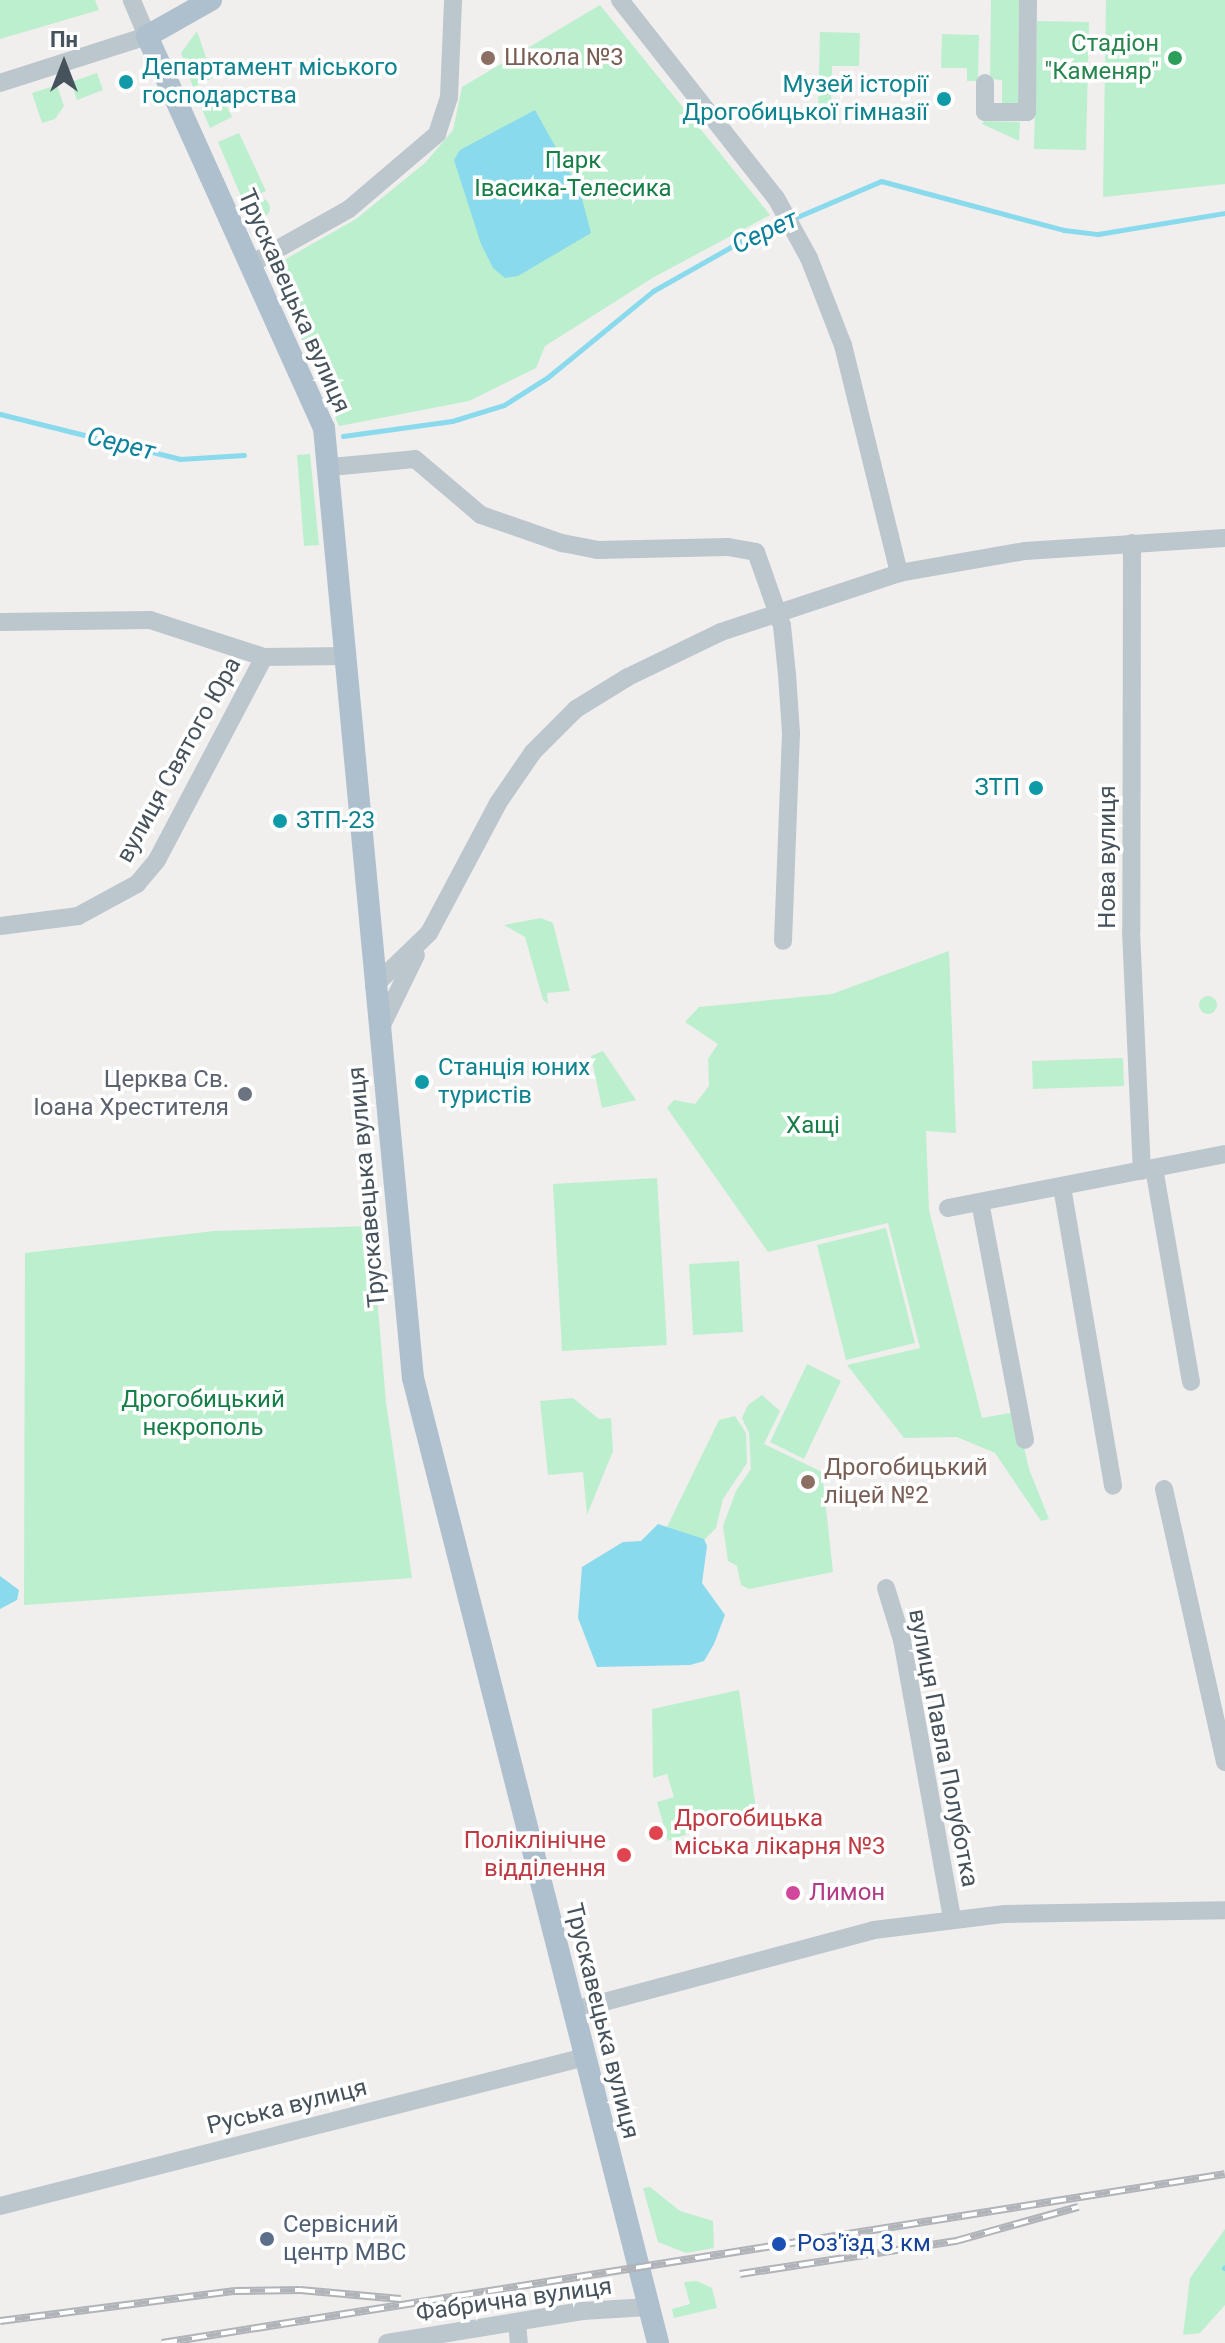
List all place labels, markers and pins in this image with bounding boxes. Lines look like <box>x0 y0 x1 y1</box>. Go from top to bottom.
place label: Стадіон "Каменяр" <box>1044 30 1159 86</box>
place label: Школа №3 <box>504 44 624 72</box>
marker: Школа №3 <box>479 49 497 67</box>
marker: Стадіон "Каменяр" <box>1166 49 1184 67</box>
place label: Департамент міського господарства <box>142 54 398 110</box>
place label: Музей історії Дрогобицької гімназії <box>682 71 928 127</box>
marker: Департамент міського господарства <box>117 73 135 91</box>
marker: Музей історії Дрогобицької гімназії <box>935 90 953 108</box>
place label: ЗТП <box>974 774 1020 802</box>
marker: ЗТП <box>1027 779 1045 797</box>
place label: ЗТП-23 <box>296 807 375 835</box>
marker: ЗТП-23 <box>271 812 289 830</box>
place label: Станція юних туристів <box>438 1054 590 1110</box>
place label: Церква Св. Іоана Хрестителя <box>33 1066 229 1122</box>
marker: Станція юних туристів <box>413 1073 431 1091</box>
marker: Церква Св. Іоана Хрестителя <box>236 1085 254 1103</box>
place label: Дрогобицький ліцей №2 <box>824 1454 988 1510</box>
marker: Дрогобицький ліцей №2 <box>799 1473 817 1491</box>
place label: Дрогобицька міська лікарня №3 <box>674 1805 886 1861</box>
marker: Дрогобицька міська лікарня №3 <box>645 1822 667 1844</box>
place label: Поліклінічне відділення <box>464 1827 606 1883</box>
marker: Поліклінічне відділення <box>613 1844 635 1866</box>
place label: Лимон <box>809 1879 885 1907</box>
marker: Лимон <box>784 1884 802 1902</box>
place label: Сервісний центр МВС <box>283 2211 406 2267</box>
marker: Сервісний центр МВС <box>258 2230 276 2248</box>
place label: Роз'їзд 3 км <box>797 2230 931 2258</box>
marker: Роз'їзд 3 км <box>768 2233 790 2255</box>

